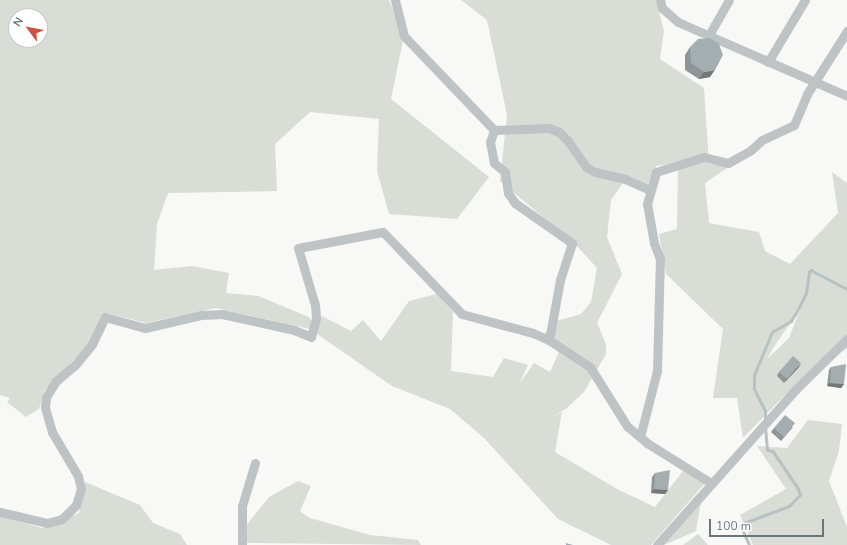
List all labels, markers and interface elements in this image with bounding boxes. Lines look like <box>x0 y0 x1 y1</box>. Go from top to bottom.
north arrow <box>8 8 48 48</box>
text: N <box>10 14 27 29</box>
scale bar <box>711 511 826 537</box>
text: 100 m <box>716 518 751 534</box>

